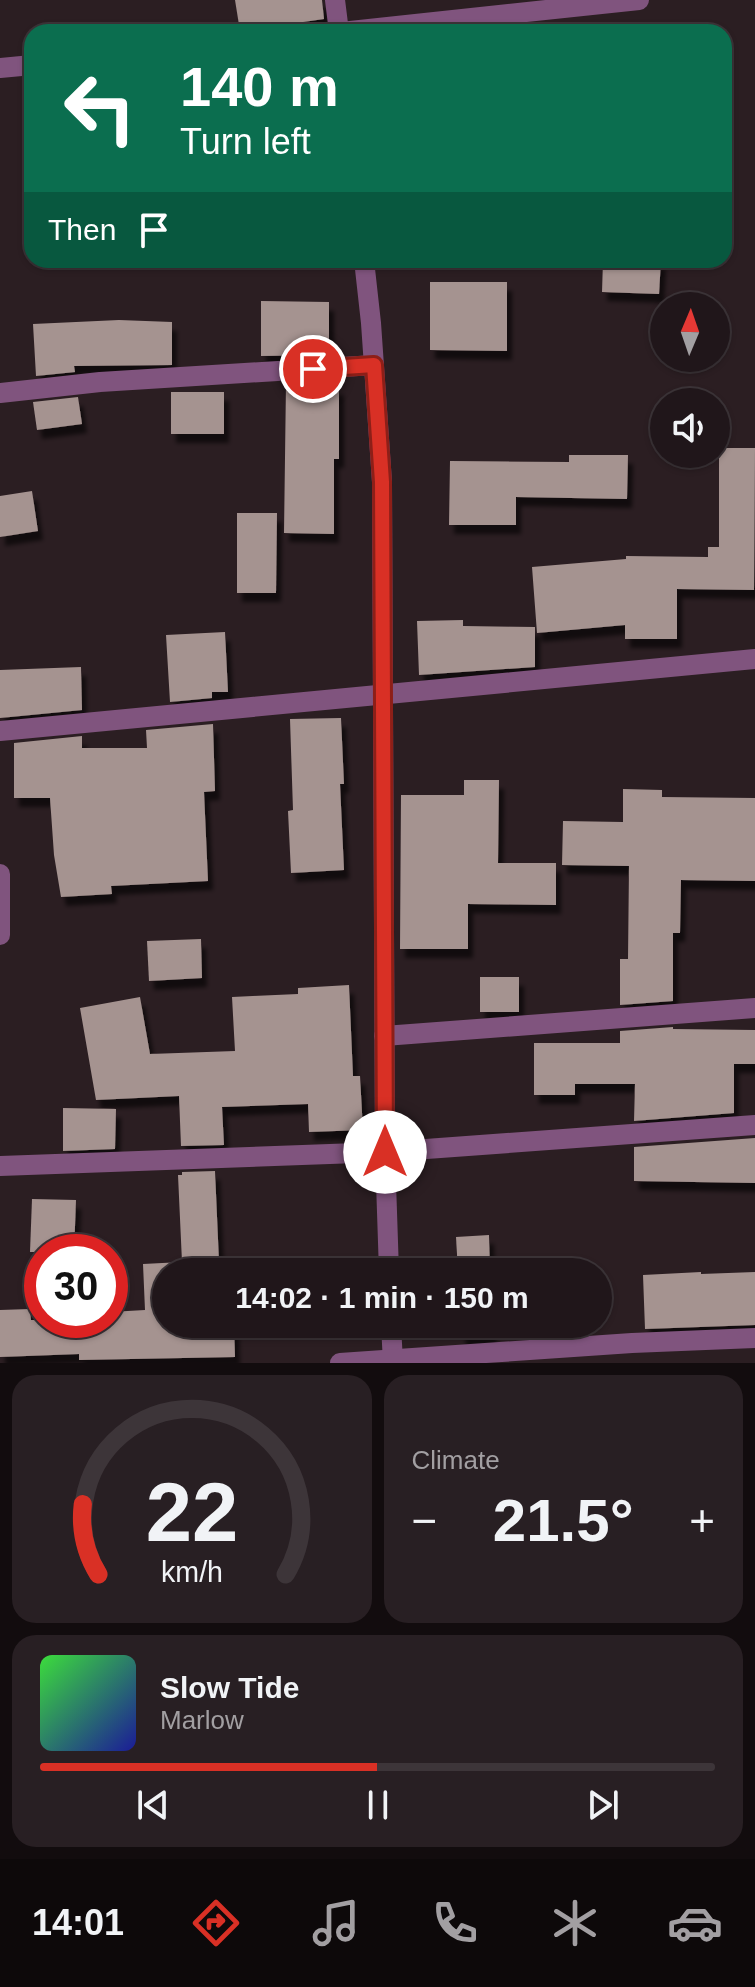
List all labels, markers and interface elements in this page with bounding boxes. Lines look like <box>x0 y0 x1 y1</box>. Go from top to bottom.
text: 140 m <box>180 55 339 118</box>
icon: left <box>48 56 152 160</box>
text: Turn left <box>180 121 311 162</box>
icon: arrive <box>132 208 176 252</box>
text: Then <box>48 213 116 246</box>
north arrow <box>650 292 730 372</box>
map controls <box>650 292 730 468</box>
pin <box>279 335 347 403</box>
icon: arrive <box>291 347 335 391</box>
button: sound <box>650 388 730 468</box>
position arrow <box>343 1110 427 1194</box>
speed limit sign: 30 <box>24 1234 128 1338</box>
text: 14:02 · 1 min · 150 m <box>235 1281 529 1314</box>
text: Climate <box>412 1445 500 1475</box>
text: 22 <box>145 1466 238 1559</box>
text: 21.5° <box>493 1487 634 1554</box>
text: − <box>412 1496 437 1545</box>
text: + <box>689 1496 715 1545</box>
text: km/h <box>161 1556 223 1588</box>
text: Slow Tide <box>160 1671 299 1704</box>
text: Marlow <box>160 1705 244 1735</box>
icon: previous <box>131 1783 175 1827</box>
icon: pause <box>356 1783 400 1827</box>
icon: next <box>581 1783 625 1827</box>
icon: directions <box>188 1895 244 1951</box>
icon: music <box>308 1895 364 1951</box>
icon: phone <box>427 1895 483 1951</box>
icon: climate <box>547 1895 603 1951</box>
icon: car <box>667 1895 723 1951</box>
text: 14:01 <box>32 1902 124 1943</box>

